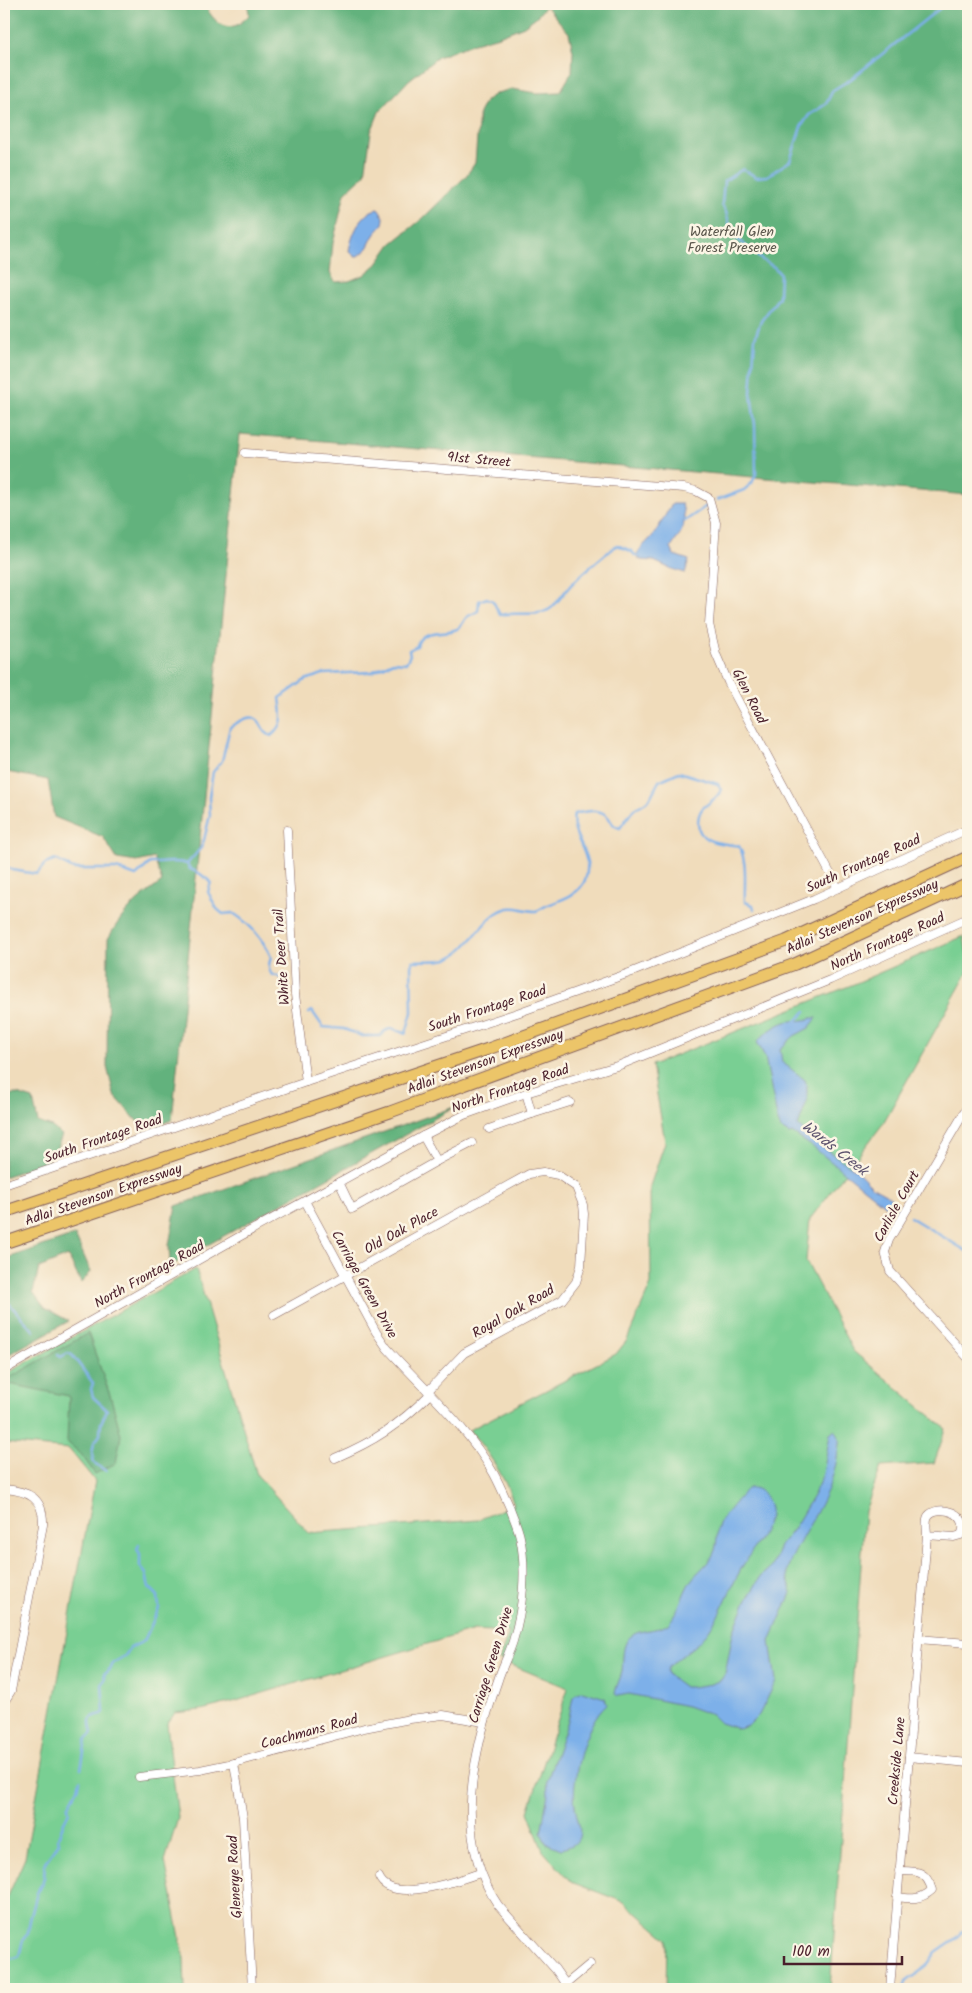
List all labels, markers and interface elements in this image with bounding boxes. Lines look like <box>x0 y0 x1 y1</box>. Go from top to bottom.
park label: Waterfall Glen Forest Preserve <box>687 221 777 259</box>
street label: 91st Street <box>446 446 512 474</box>
street label: Glen Road <box>726 665 773 729</box>
street label: South Frontage Road <box>803 828 925 899</box>
street label: Adlai Stevenson Expressway <box>783 873 943 961</box>
street label: North Frontage Road <box>827 906 949 977</box>
street label: White Deer Trail <box>268 907 296 1006</box>
street label: South Frontage Road <box>425 979 550 1038</box>
street label: Adlai Stevenson Expressway <box>404 1023 567 1100</box>
street label: North Frontage Road <box>448 1058 573 1119</box>
street label: South Frontage Road <box>41 1108 166 1169</box>
water label: Wards Creek <box>796 1115 874 1183</box>
street label: Adlai Stevenson Expressway <box>22 1158 185 1232</box>
street label: Carlisle Court <box>868 1166 926 1246</box>
street label: Old Oak Place <box>360 1201 443 1260</box>
street label: Carriage Green Drive <box>325 1226 403 1343</box>
street label: North Frontage Road <box>90 1235 210 1314</box>
street label: Royal Oak Road <box>468 1279 560 1344</box>
street label: Carriage Green Drive <box>463 1604 519 1726</box>
street label: Coachmans Road <box>258 1708 361 1756</box>
street label: Creekside Lane <box>882 1715 912 1806</box>
street label: Glenerye Road <box>222 1834 248 1919</box>
scale bar <box>784 1933 902 1965</box>
text: 100 m <box>792 1940 830 1964</box>

